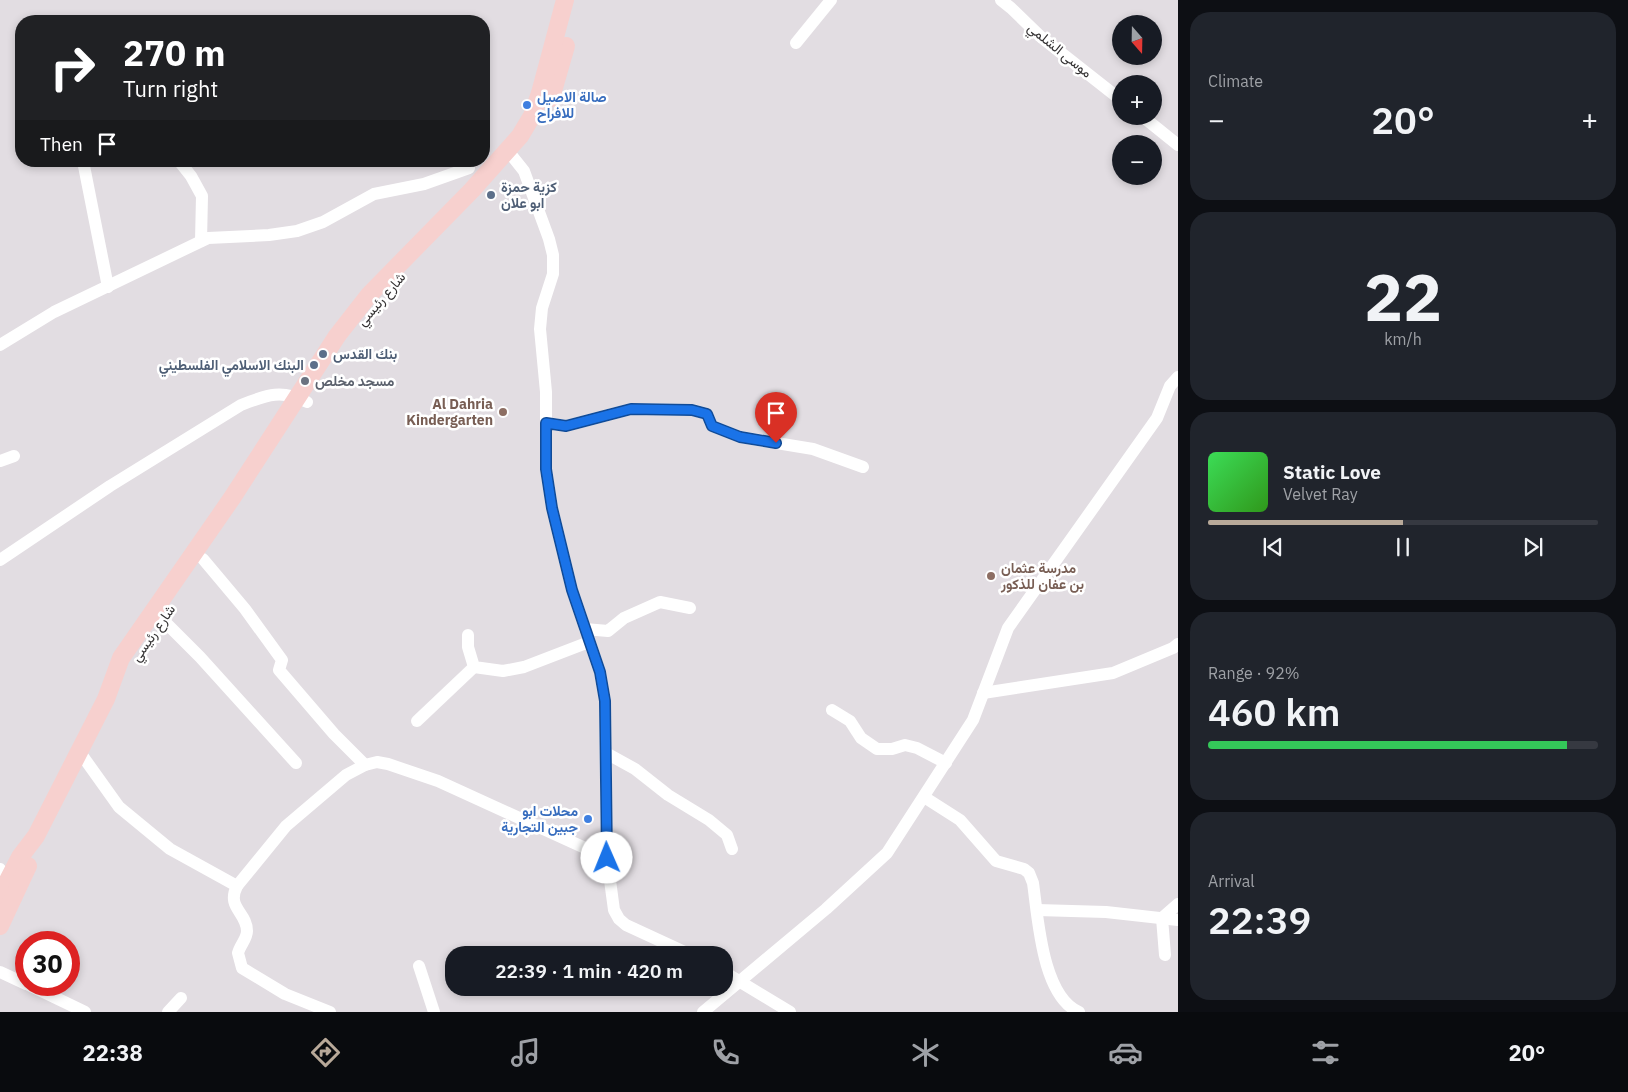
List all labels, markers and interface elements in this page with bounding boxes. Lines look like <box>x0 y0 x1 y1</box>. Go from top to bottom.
north arrow <box>1112 15 1162 65</box>
map controls <box>1112 15 1162 185</box>
street label: موسى الشلمي <box>1022 18 1096 84</box>
text: 270 m <box>123 30 226 76</box>
icon: right <box>40 35 105 100</box>
text: Climate <box>1208 71 1263 91</box>
text: Turn right <box>123 74 218 103</box>
button: + <box>1112 75 1162 125</box>
place label: صالة الاصيل للافراح <box>537 88 607 123</box>
text: 20° <box>1371 95 1435 144</box>
marker: صالة الاصيل للافراح <box>521 99 533 111</box>
text: − <box>1208 101 1225 138</box>
text: + <box>1581 101 1598 138</box>
icon: arrive <box>93 130 121 158</box>
text: Then <box>40 132 83 156</box>
button: − <box>1112 135 1162 185</box>
place label: كزية حمزة ابو علان <box>501 178 557 212</box>
marker: كزية حمزة ابو علان <box>485 189 497 201</box>
text: 22 <box>1364 254 1442 339</box>
street label: شارع رئيسي <box>353 268 412 332</box>
text: km/h <box>1384 329 1422 349</box>
place label: بنك القدس <box>333 345 397 363</box>
marker: بنك القدس <box>317 348 329 360</box>
place label: البنك الاسلامي الفلسطيني <box>159 356 304 377</box>
marker: البنك الاسلامي الفلسطيني <box>308 359 320 371</box>
place label: مسجد مخلص <box>315 372 395 390</box>
marker: مسجد مخلص <box>299 375 311 387</box>
pin <box>755 392 797 443</box>
place label: Al Dahria Kindergarten <box>406 395 493 429</box>
icon: arrive <box>762 399 790 427</box>
marker: Al Dahria Kindergarten <box>497 406 509 418</box>
text: Static Love <box>1283 460 1381 484</box>
text: Velvet Ray <box>1283 484 1358 504</box>
icon: previous <box>1259 533 1287 561</box>
icon: pause <box>1389 533 1417 561</box>
icon: next <box>1519 533 1547 561</box>
place label: مدرسة عثمان بن عفان للذكور <box>1000 559 1084 593</box>
marker: مدرسة عثمان بن عفان للذكور <box>985 570 997 582</box>
street label: شارع رئيسي <box>127 601 182 667</box>
text: Range · 92% <box>1208 663 1300 683</box>
text: 460 km <box>1208 687 1340 736</box>
place label: محلات ابو جبين التجارية <box>501 802 578 836</box>
marker: محلات ابو جبين التجارية <box>582 813 594 825</box>
position arrow <box>580 831 632 883</box>
text: Arrival <box>1208 871 1255 891</box>
text: 22:39 <box>1208 895 1311 944</box>
speed limit sign: 30 <box>15 931 80 996</box>
text: 22:39 · 1 min · 420 m <box>495 959 683 983</box>
icon: directions <box>308 1035 343 1070</box>
icon: music <box>508 1035 543 1070</box>
icon: phone <box>708 1035 743 1070</box>
icon: climate <box>908 1035 943 1070</box>
icon: car <box>1108 1035 1143 1070</box>
icon: filters <box>1308 1035 1343 1070</box>
text: 22:38 <box>83 1038 143 1067</box>
text: 20° <box>1509 1038 1545 1067</box>

